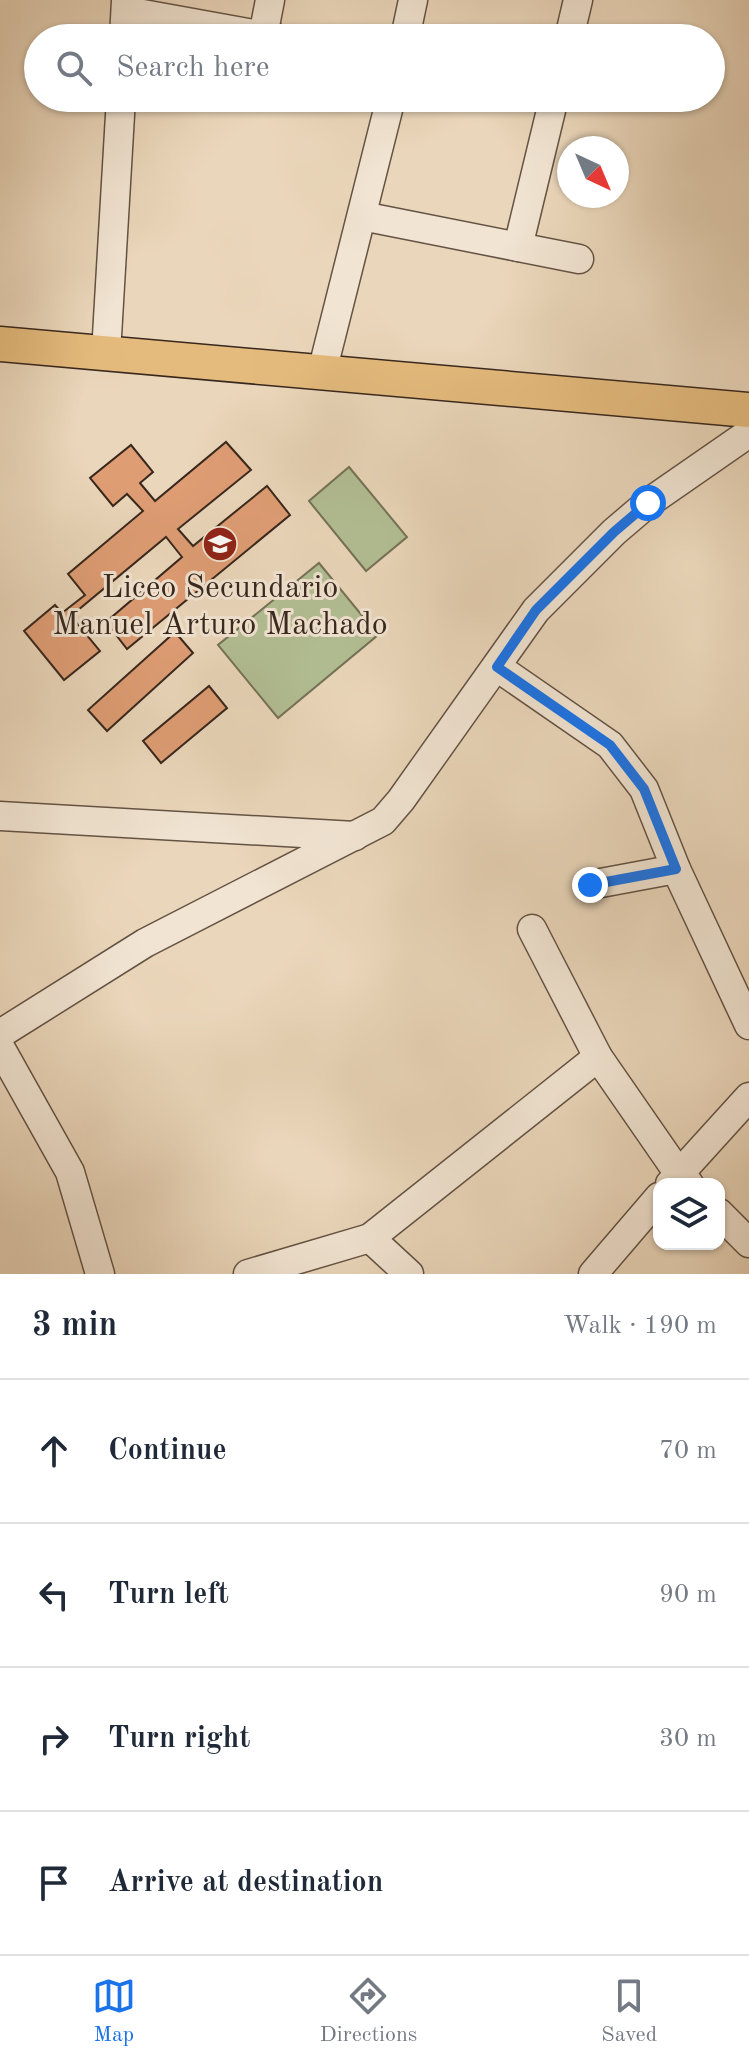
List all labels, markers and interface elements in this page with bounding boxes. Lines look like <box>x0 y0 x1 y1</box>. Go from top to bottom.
search box <box>24 24 725 112</box>
icon: search <box>52 46 96 90</box>
text: Search here <box>116 53 270 83</box>
north arrow <box>557 136 629 208</box>
route start <box>630 485 666 521</box>
school or university icon: Liceo Secundario Manuel Arturo Machado <box>201 525 239 563</box>
place label: Liceo Secundario Manuel Arturo Machado <box>52 573 388 642</box>
route end <box>572 867 608 903</box>
map controls <box>653 1178 725 1250</box>
button: layers <box>653 1178 725 1250</box>
text: 3 min <box>32 1309 117 1343</box>
text: Walk · 190 m <box>563 1313 717 1339</box>
icon: ahead <box>32 1429 76 1473</box>
text: Continue <box>108 1436 227 1466</box>
text: 70 m <box>659 1438 717 1464</box>
icon: left <box>32 1573 76 1617</box>
text: Turn left <box>108 1580 229 1610</box>
text: 90 m <box>659 1582 717 1608</box>
icon: right <box>32 1717 76 1761</box>
text: Turn right <box>108 1724 250 1754</box>
text: 30 m <box>659 1726 717 1752</box>
icon: arrive <box>32 1861 76 1905</box>
text: Arrive at destination <box>108 1868 383 1898</box>
tab: Map <box>92 1974 136 2049</box>
tab: Directions <box>320 1974 417 2049</box>
tab: Saved <box>601 1974 657 2049</box>

